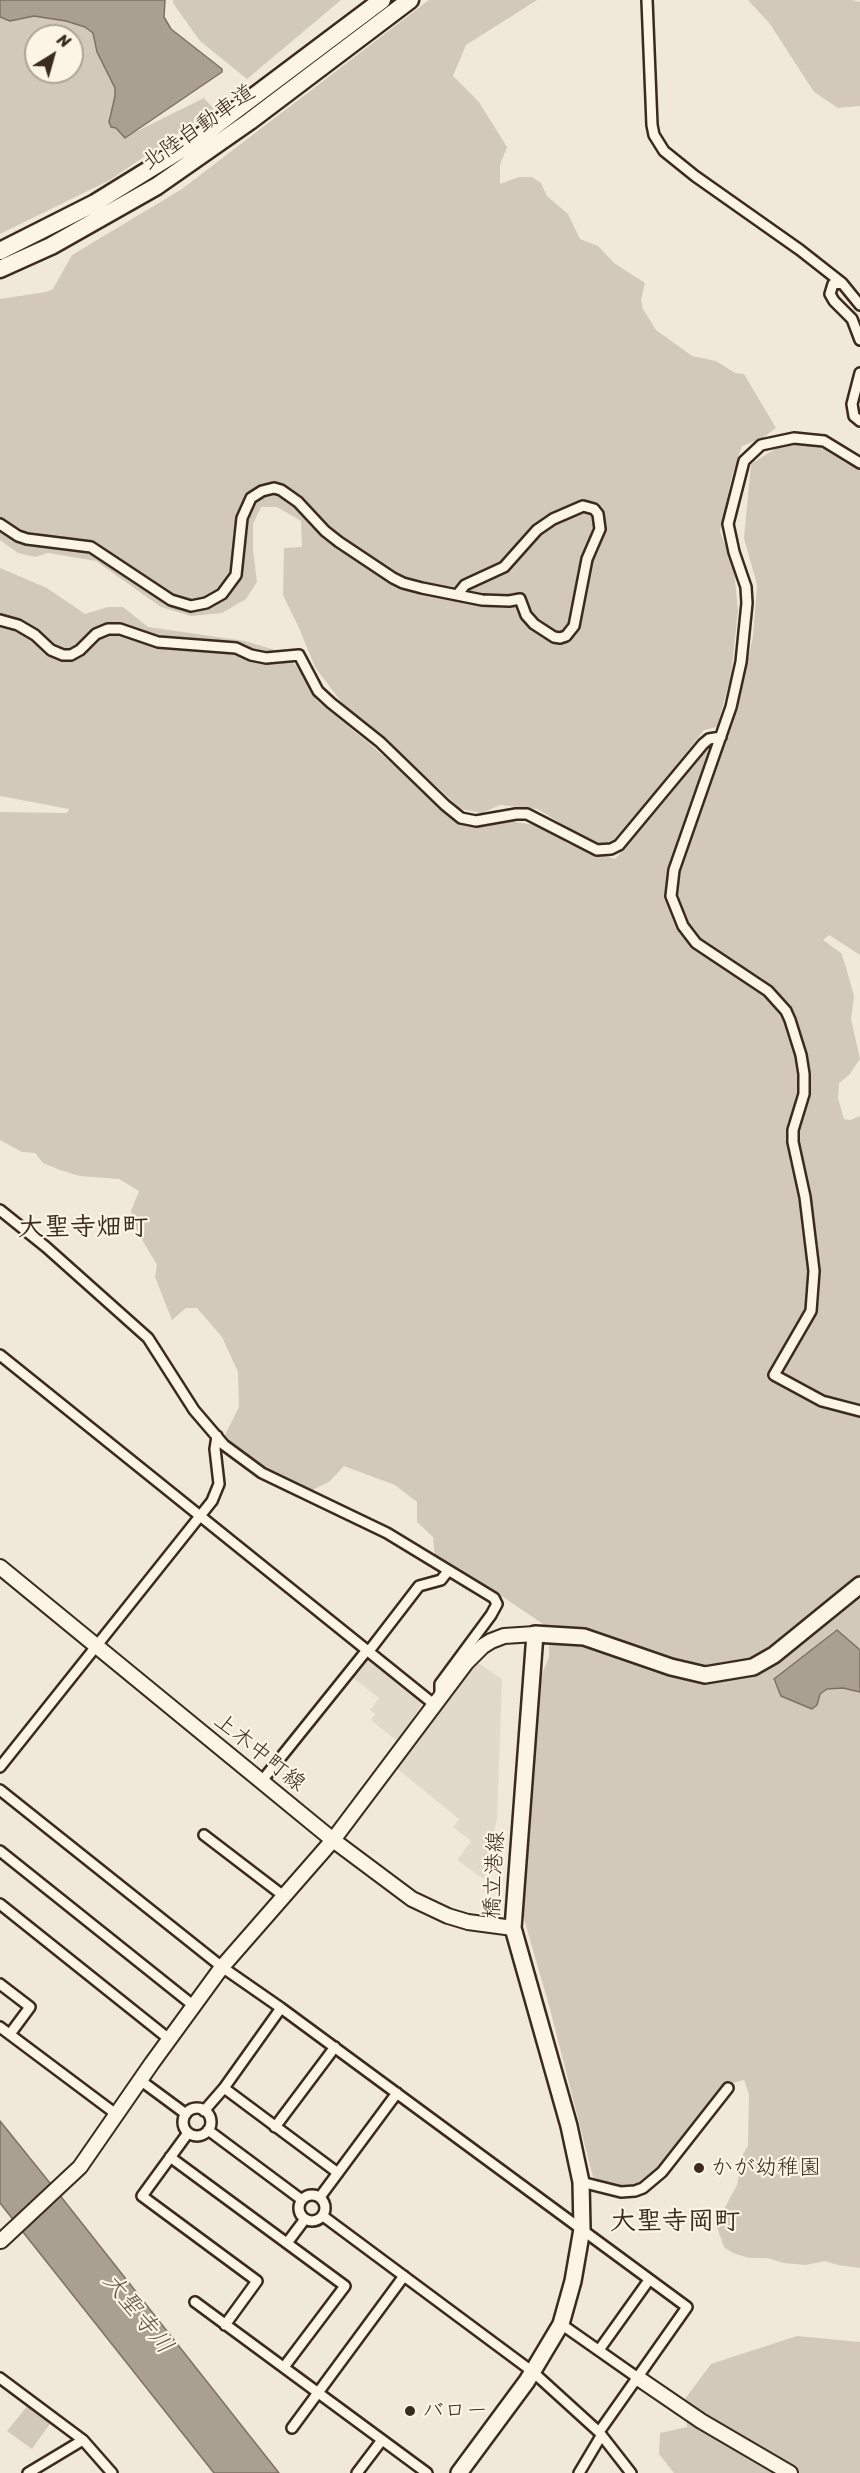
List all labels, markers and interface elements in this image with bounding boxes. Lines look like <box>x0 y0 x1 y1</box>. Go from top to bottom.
north arrow <box>24 24 84 84</box>
text: N <box>51 26 77 56</box>
street label: 北陸自動車道 <box>137 79 261 177</box>
district label: 大聖寺畑町 <box>18 1212 148 1244</box>
street label: 上木中町線 <box>208 1708 310 1798</box>
street label: 橋立港線 <box>480 1830 510 1920</box>
place label: かが幼稚園 <box>711 2155 821 2181</box>
marker: かが幼稚園 <box>692 2161 706 2175</box>
district label: 大聖寺岡町 <box>610 2206 740 2238</box>
water label: 大聖寺川 <box>96 2268 178 2360</box>
place label: バロー <box>422 2398 488 2424</box>
marker: バロー <box>403 2404 417 2418</box>

